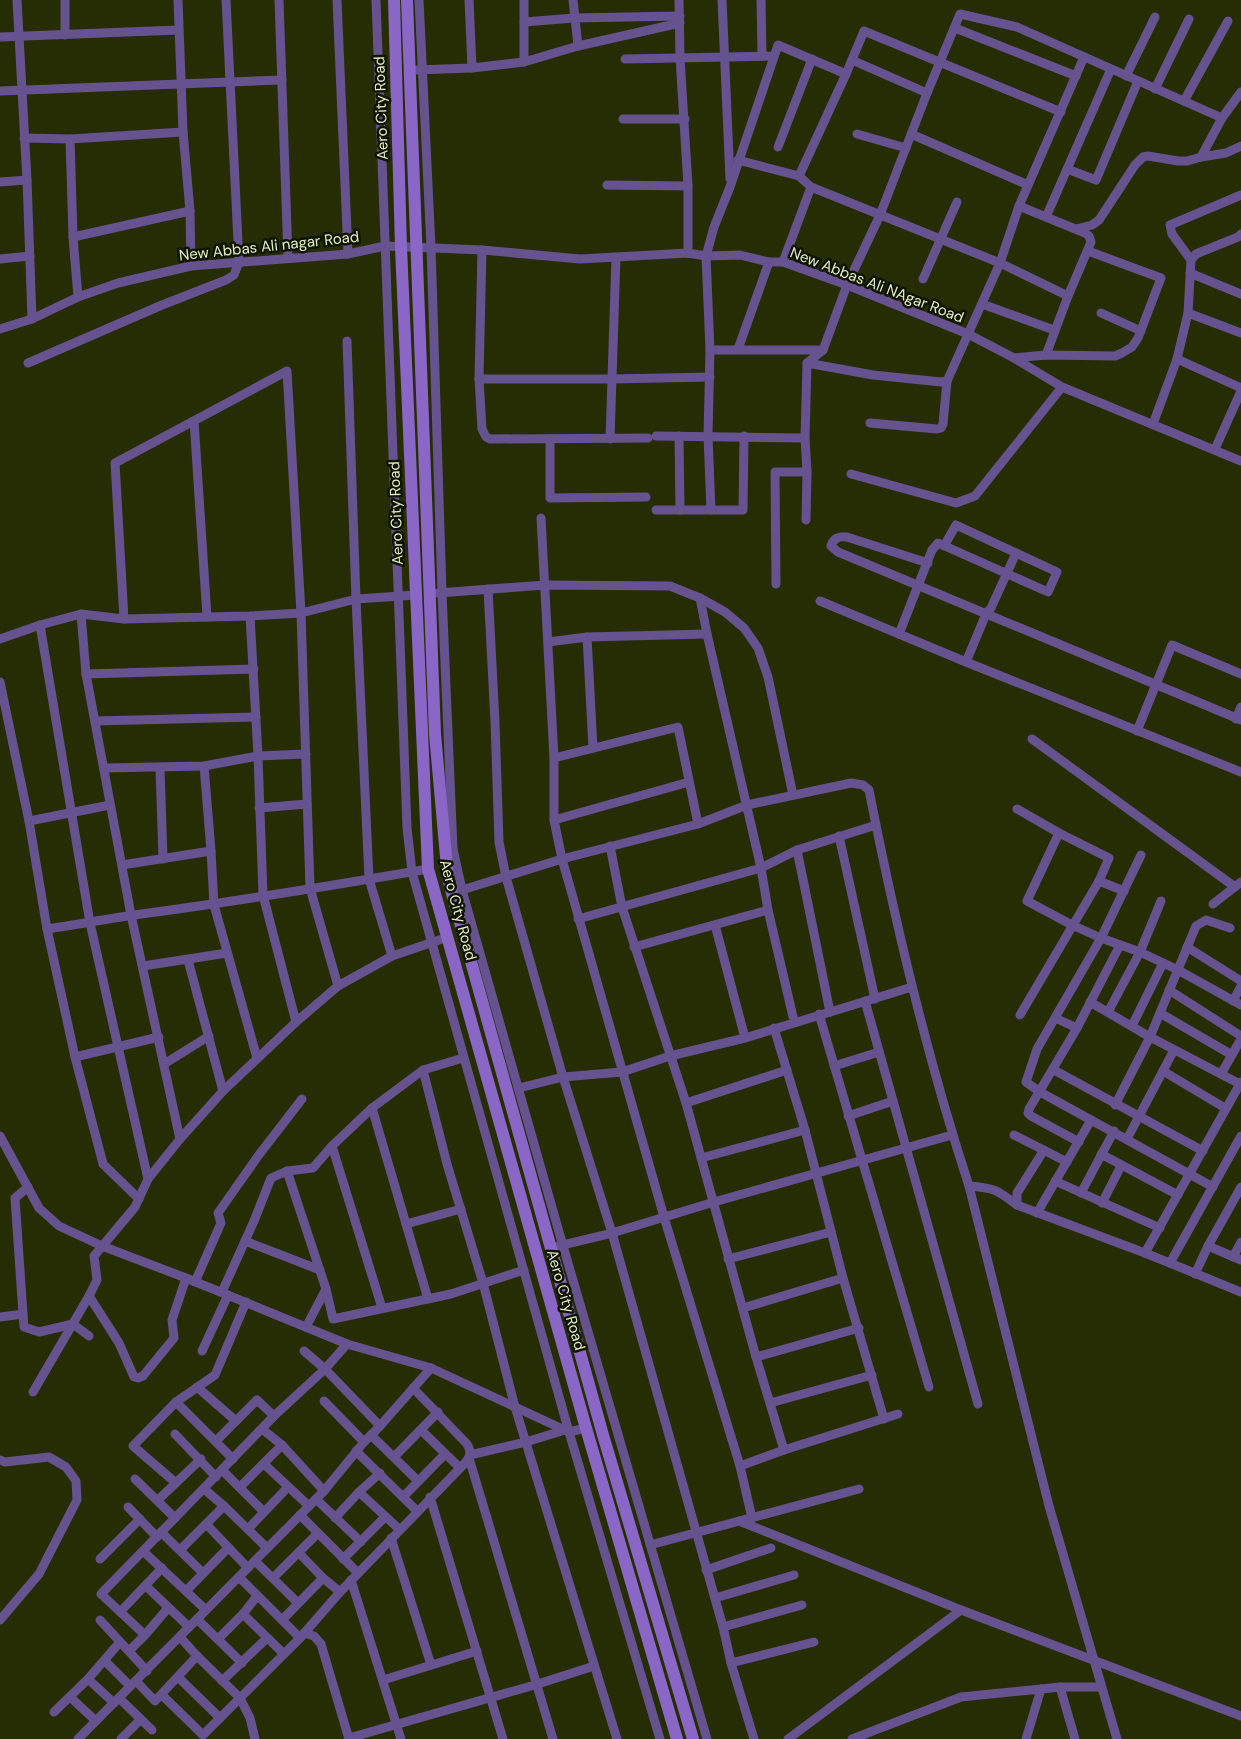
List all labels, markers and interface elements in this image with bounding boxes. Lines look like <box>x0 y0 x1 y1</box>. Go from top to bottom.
street label: Aero City Road <box>369 56 393 160</box>
street label: New Abbas Ali nagar Road <box>178 227 360 265</box>
street label: New Abbas Ali NAgar Road <box>787 243 967 327</box>
street label: Aero City Road <box>384 461 408 565</box>
street label: Aero City Road <box>435 857 481 963</box>
street label: Aero City Road <box>542 1247 590 1353</box>

